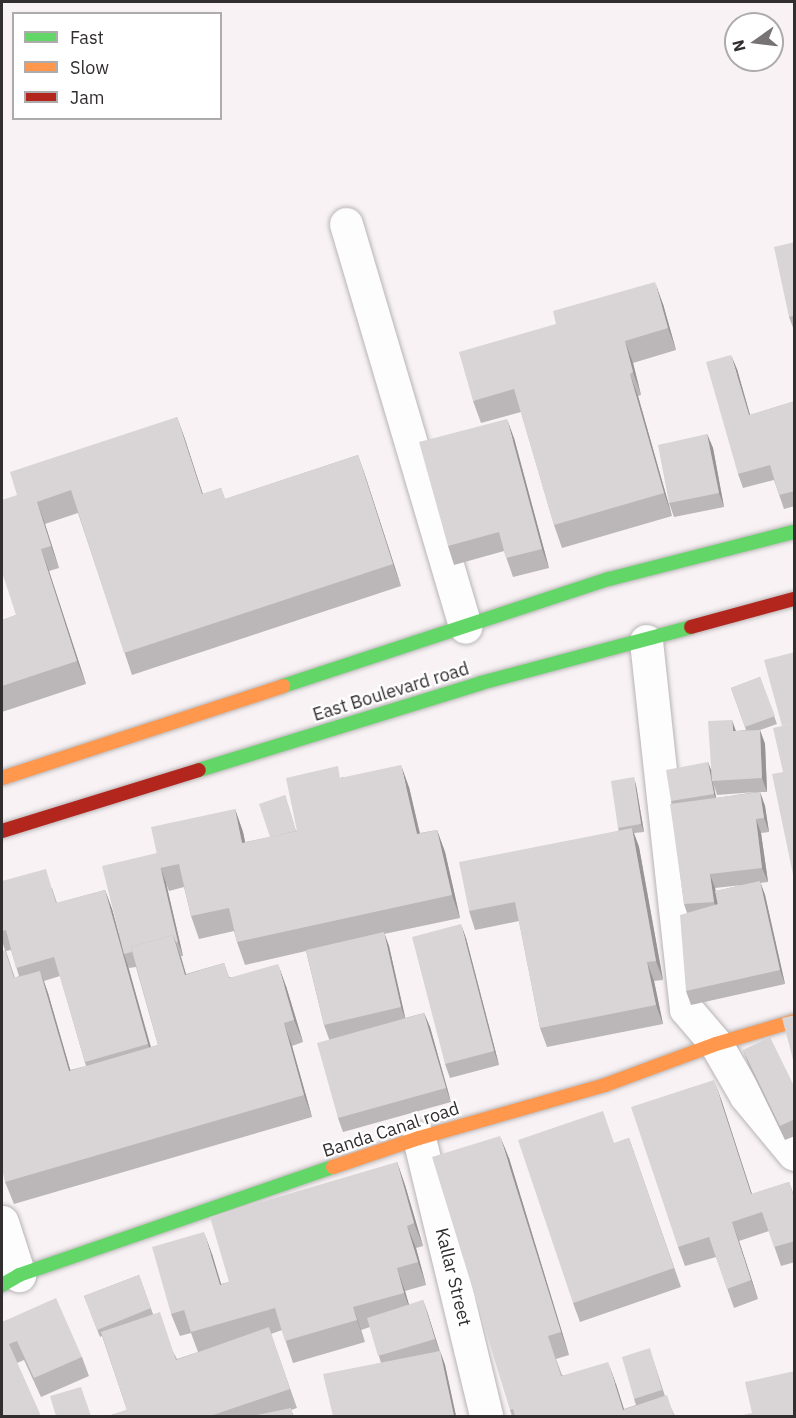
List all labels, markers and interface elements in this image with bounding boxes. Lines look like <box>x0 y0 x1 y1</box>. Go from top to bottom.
legend <box>12 12 222 120</box>
north arrow <box>724 12 784 72</box>
text: Fast <box>70 26 104 49</box>
text: N <box>727 38 750 54</box>
text: Slow <box>70 56 109 79</box>
text: Jam <box>70 86 105 109</box>
street label: East Boulevard road <box>310 658 472 726</box>
street label: Banda Canal road <box>320 1098 462 1162</box>
street label: Kallar Street <box>430 1226 476 1328</box>

